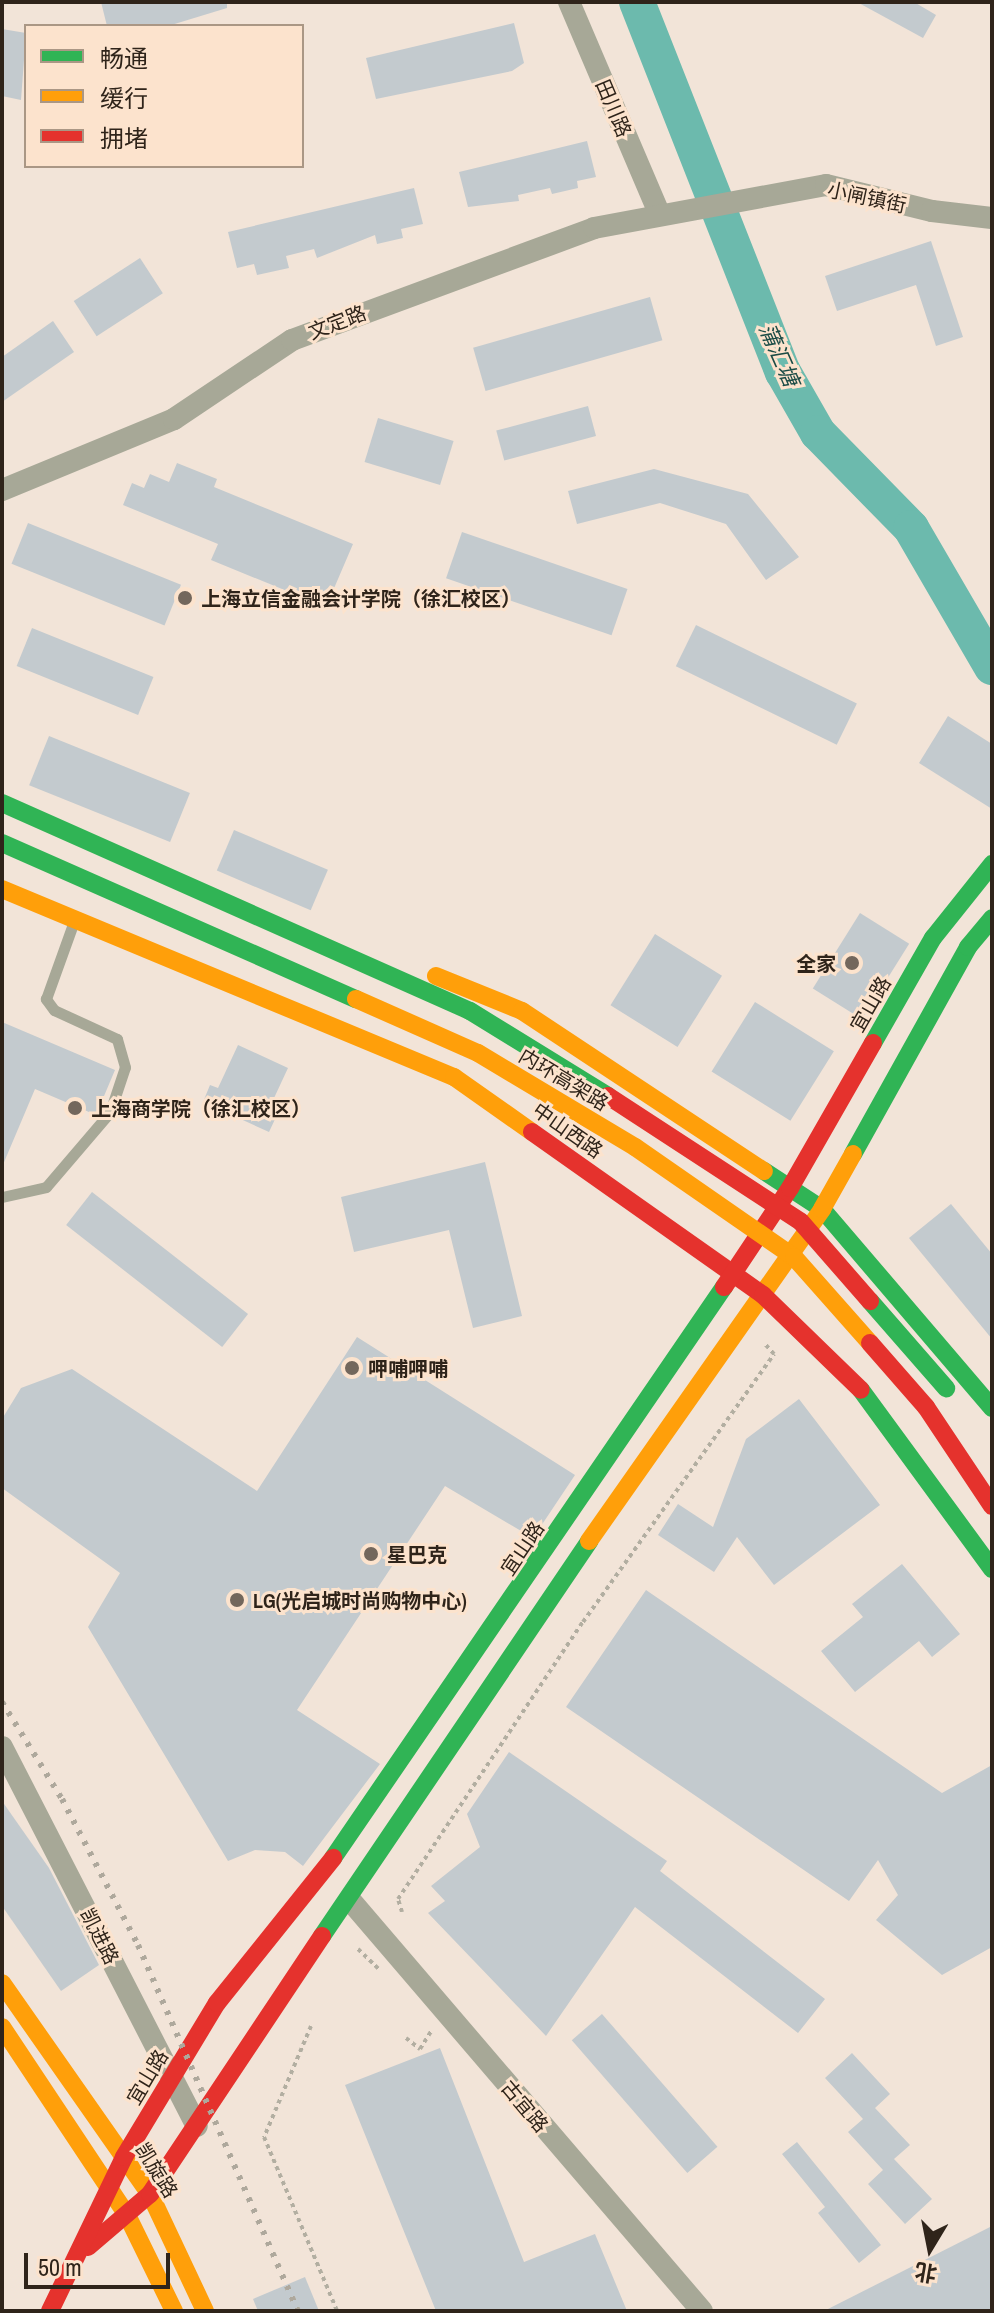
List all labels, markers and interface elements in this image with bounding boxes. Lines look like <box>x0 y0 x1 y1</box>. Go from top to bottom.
legend <box>24 24 304 168</box>
text: 畅通 <box>100 42 148 74</box>
street label: 田川路 <box>591 76 637 140</box>
text: 缓行 <box>100 82 148 114</box>
text: 拥堵 <box>100 122 148 154</box>
street label: 小闸镇街 <box>825 177 909 217</box>
street label: 文定路 <box>305 300 369 344</box>
water label: 蒲汇塘 <box>754 319 804 391</box>
place label: 上海立信金融会计学院（徐汇校区） <box>201 586 521 610</box>
marker: 上海立信金融会计学院（徐汇校区） <box>176 589 194 607</box>
place label: 全家 <box>796 951 836 975</box>
marker: 全家 <box>843 954 861 972</box>
street label: 宜山路 <box>845 972 895 1036</box>
street label: 内环高架路 <box>515 1043 613 1115</box>
place label: 上海商学院（徐汇校区） <box>91 1096 311 1120</box>
street label: 中山西路 <box>528 1097 608 1163</box>
marker: 上海商学院（徐汇校区） <box>66 1099 84 1117</box>
place label: 呷哺呷哺 <box>368 1356 448 1380</box>
marker: 呷哺呷哺 <box>343 1359 361 1377</box>
street label: 宜山路 <box>495 1516 549 1580</box>
place label: 星巴克 <box>387 1542 447 1566</box>
marker: 星巴克 <box>362 1545 380 1563</box>
place label: LG(光启城时尚购物中心) <box>253 1588 467 1612</box>
marker: LG(光启城时尚购物中心) <box>228 1591 246 1609</box>
street label: 凯进路 <box>76 1904 124 1968</box>
street label: 宜山路 <box>121 2045 173 2109</box>
street label: 古宜路 <box>497 2075 553 2137</box>
street label: 凯旋路 <box>131 2138 183 2202</box>
north arrow <box>890 2209 970 2289</box>
scale bar <box>28 2237 174 2287</box>
text: 50 m <box>38 2251 82 2283</box>
text: 北 <box>912 2256 939 2289</box>

